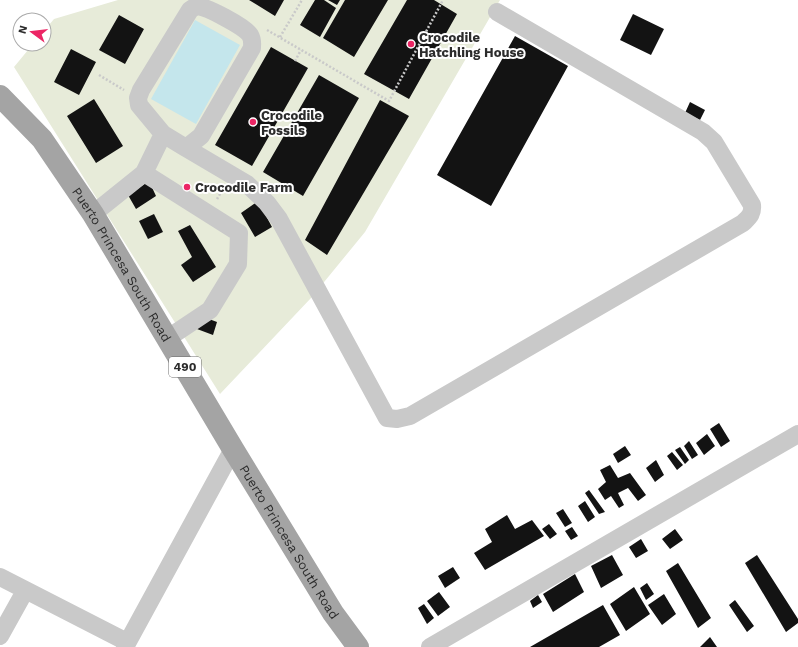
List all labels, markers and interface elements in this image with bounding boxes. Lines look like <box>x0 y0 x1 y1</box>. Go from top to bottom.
north arrow <box>12 12 52 52</box>
text: N <box>15 24 30 35</box>
place label: Crocodile Hatchling House <box>419 30 524 60</box>
marker: Crocodile Hatchling House <box>406 39 416 49</box>
place label: Crocodile Fossils <box>261 108 322 138</box>
marker: Crocodile Fossils <box>248 117 258 127</box>
place label: Crocodile Farm <box>195 180 292 195</box>
marker: Crocodile Farm <box>182 182 192 192</box>
street label: Puerto Princesa South Road <box>69 185 174 345</box>
road number: 490 <box>169 357 201 377</box>
street label: Puerto Princesa South Road <box>236 462 342 622</box>

